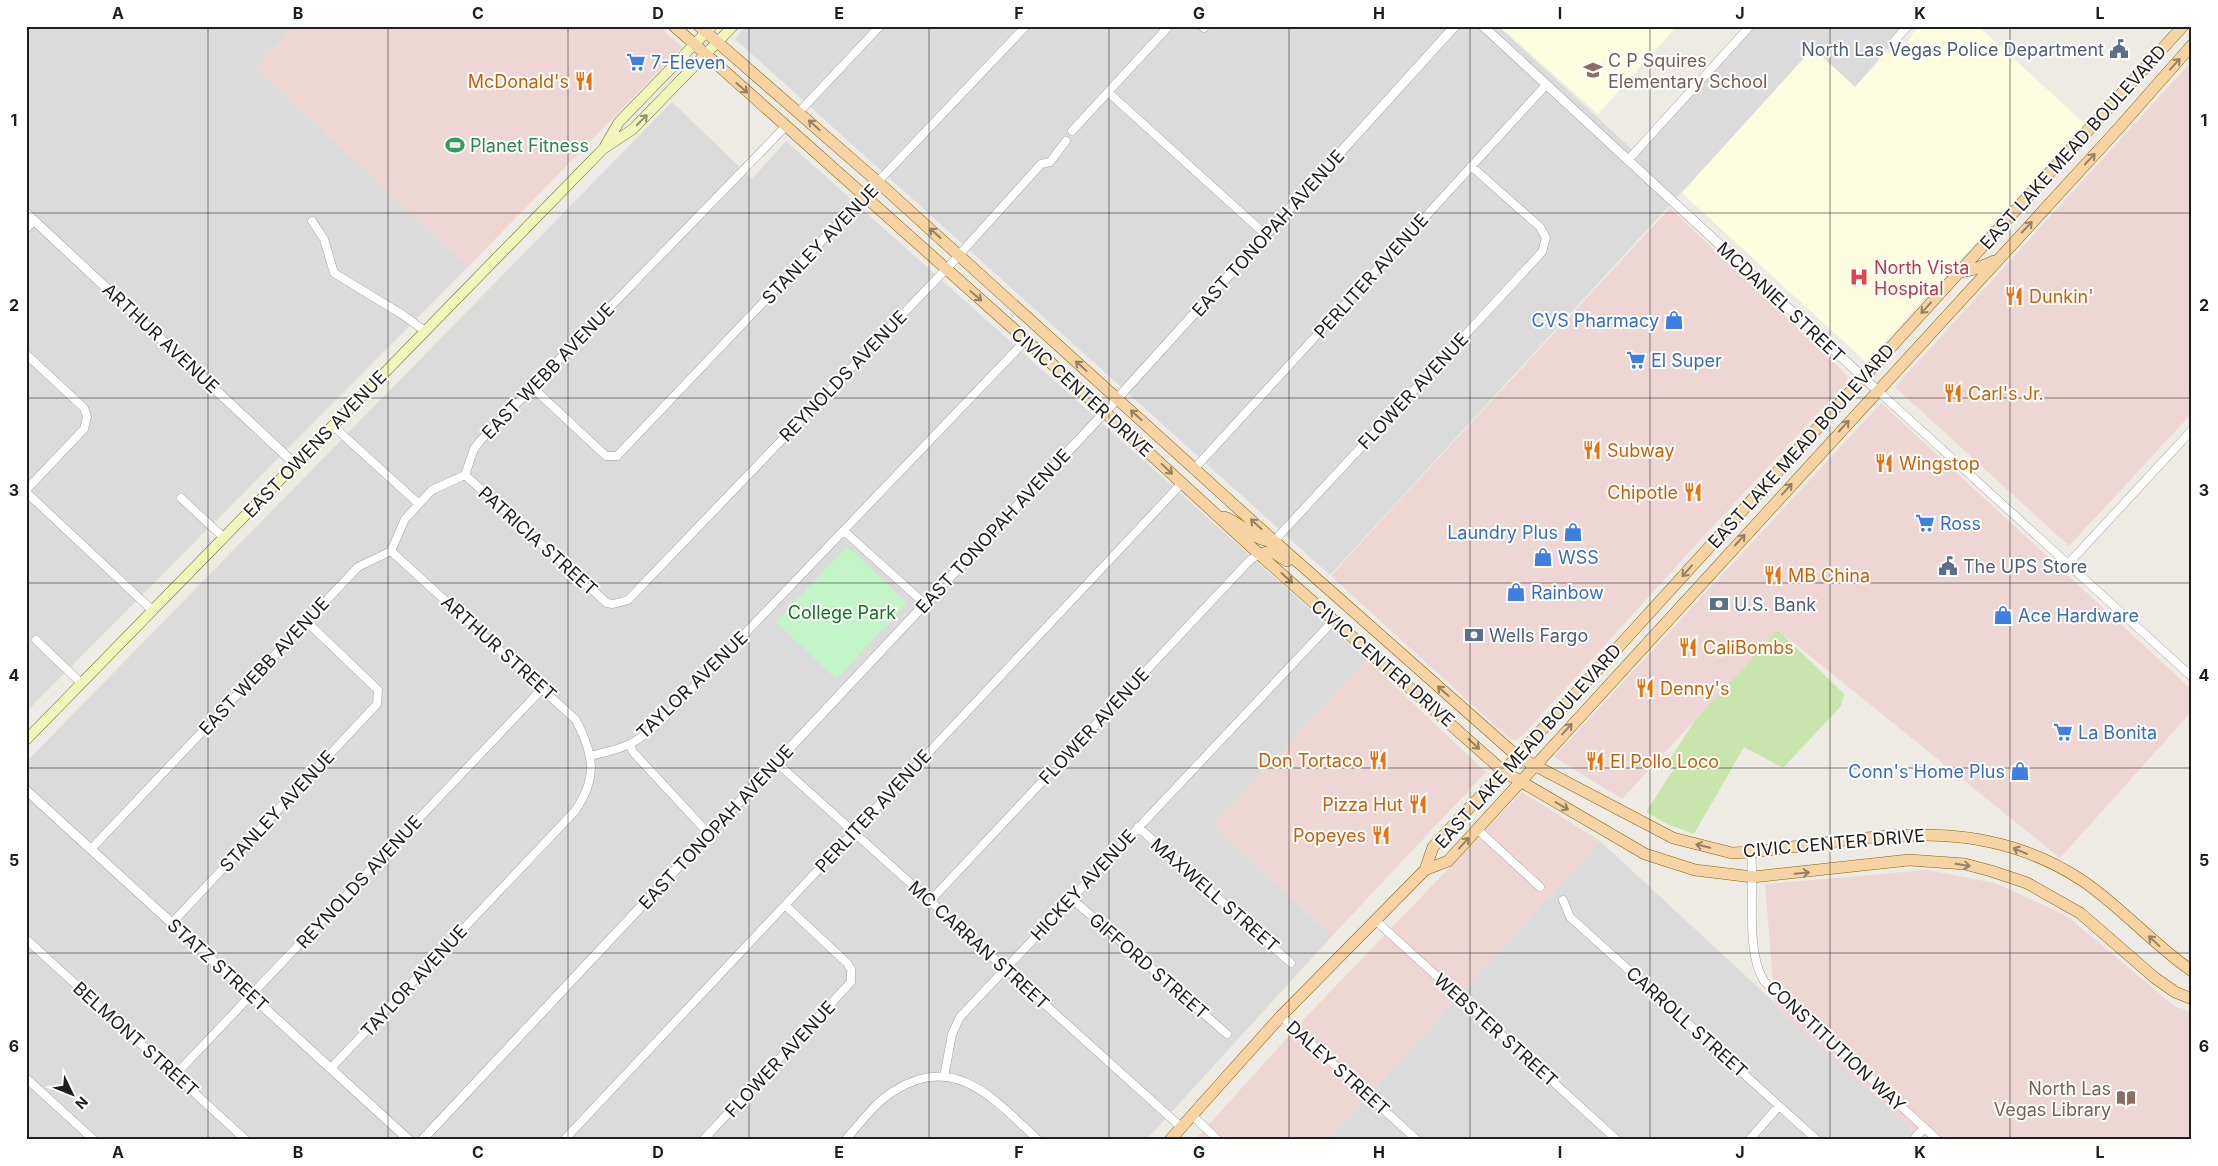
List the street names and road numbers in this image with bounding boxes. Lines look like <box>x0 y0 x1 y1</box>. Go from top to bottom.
street label: EAST LAKE MEAD BOULEVARD <box>1976 40 2170 254</box>
street label: EAST TONOPAH AVENUE <box>1188 145 1348 321</box>
street label: STANLEY AVENUE <box>758 180 882 308</box>
street label: PERLITER AVENUE <box>1310 209 1432 343</box>
street label: MCDANIEL STREET <box>1713 237 1849 367</box>
street label: ARTHUR AVENUE <box>99 279 223 397</box>
street label: EAST WEBB AVENUE <box>478 299 618 443</box>
street label: REYNOLDS AVENUE <box>775 306 911 446</box>
street label: CIVIC CENTER DRIVE <box>1007 323 1157 461</box>
street label: FLOWER AVENUE <box>1354 328 1472 454</box>
street label: EAST LAKE MEAD BOULEVARD <box>1704 339 1898 553</box>
street label: EAST OWENS AVENUE <box>239 366 391 522</box>
street label: EAST TONOPAH AVENUE <box>911 445 1075 617</box>
street label: PATRICIA STREET <box>474 482 602 600</box>
street label: ARTHUR STREET <box>437 591 561 705</box>
street label: EAST WEBB AVENUE <box>195 593 333 739</box>
street label: CIVIC CENTER DRIVE <box>1307 595 1459 731</box>
street label: TAYLOR AVENUE <box>632 627 752 743</box>
street label: EAST LAKE MEAD BOULEVARD <box>1431 639 1625 853</box>
street label: FLOWER AVENUE <box>1035 663 1153 789</box>
street label: EAST TONOPAH AVENUE <box>634 741 798 913</box>
street label: PERLITER AVENUE <box>811 745 935 877</box>
street label: STANLEY AVENUE <box>215 746 339 876</box>
street label: REYNOLDS AVENUE <box>292 811 426 953</box>
street label: HICKEY AVENUE <box>1026 825 1140 945</box>
street label: CIVIC CENTER DRIVE <box>1742 825 1926 861</box>
street label: MAXWELL STREET <box>1147 834 1283 956</box>
street label: MC CARRAN STREET <box>904 876 1054 1014</box>
street label: GIFFORD STREET <box>1085 909 1213 1023</box>
street label: STATZ STREET <box>163 914 273 1016</box>
street label: TAYLOR AVENUE <box>357 921 471 1041</box>
street label: CARROLL STREET <box>1622 962 1752 1082</box>
street label: WEBSTER STREET <box>1430 969 1562 1091</box>
street label: CONSTITUTION WAY <box>1762 976 1910 1116</box>
street label: BELMONT STREET <box>69 977 203 1101</box>
street label: FLOWER AVENUE <box>721 996 839 1122</box>
street label: DALEY STREET <box>1282 1016 1394 1120</box>

